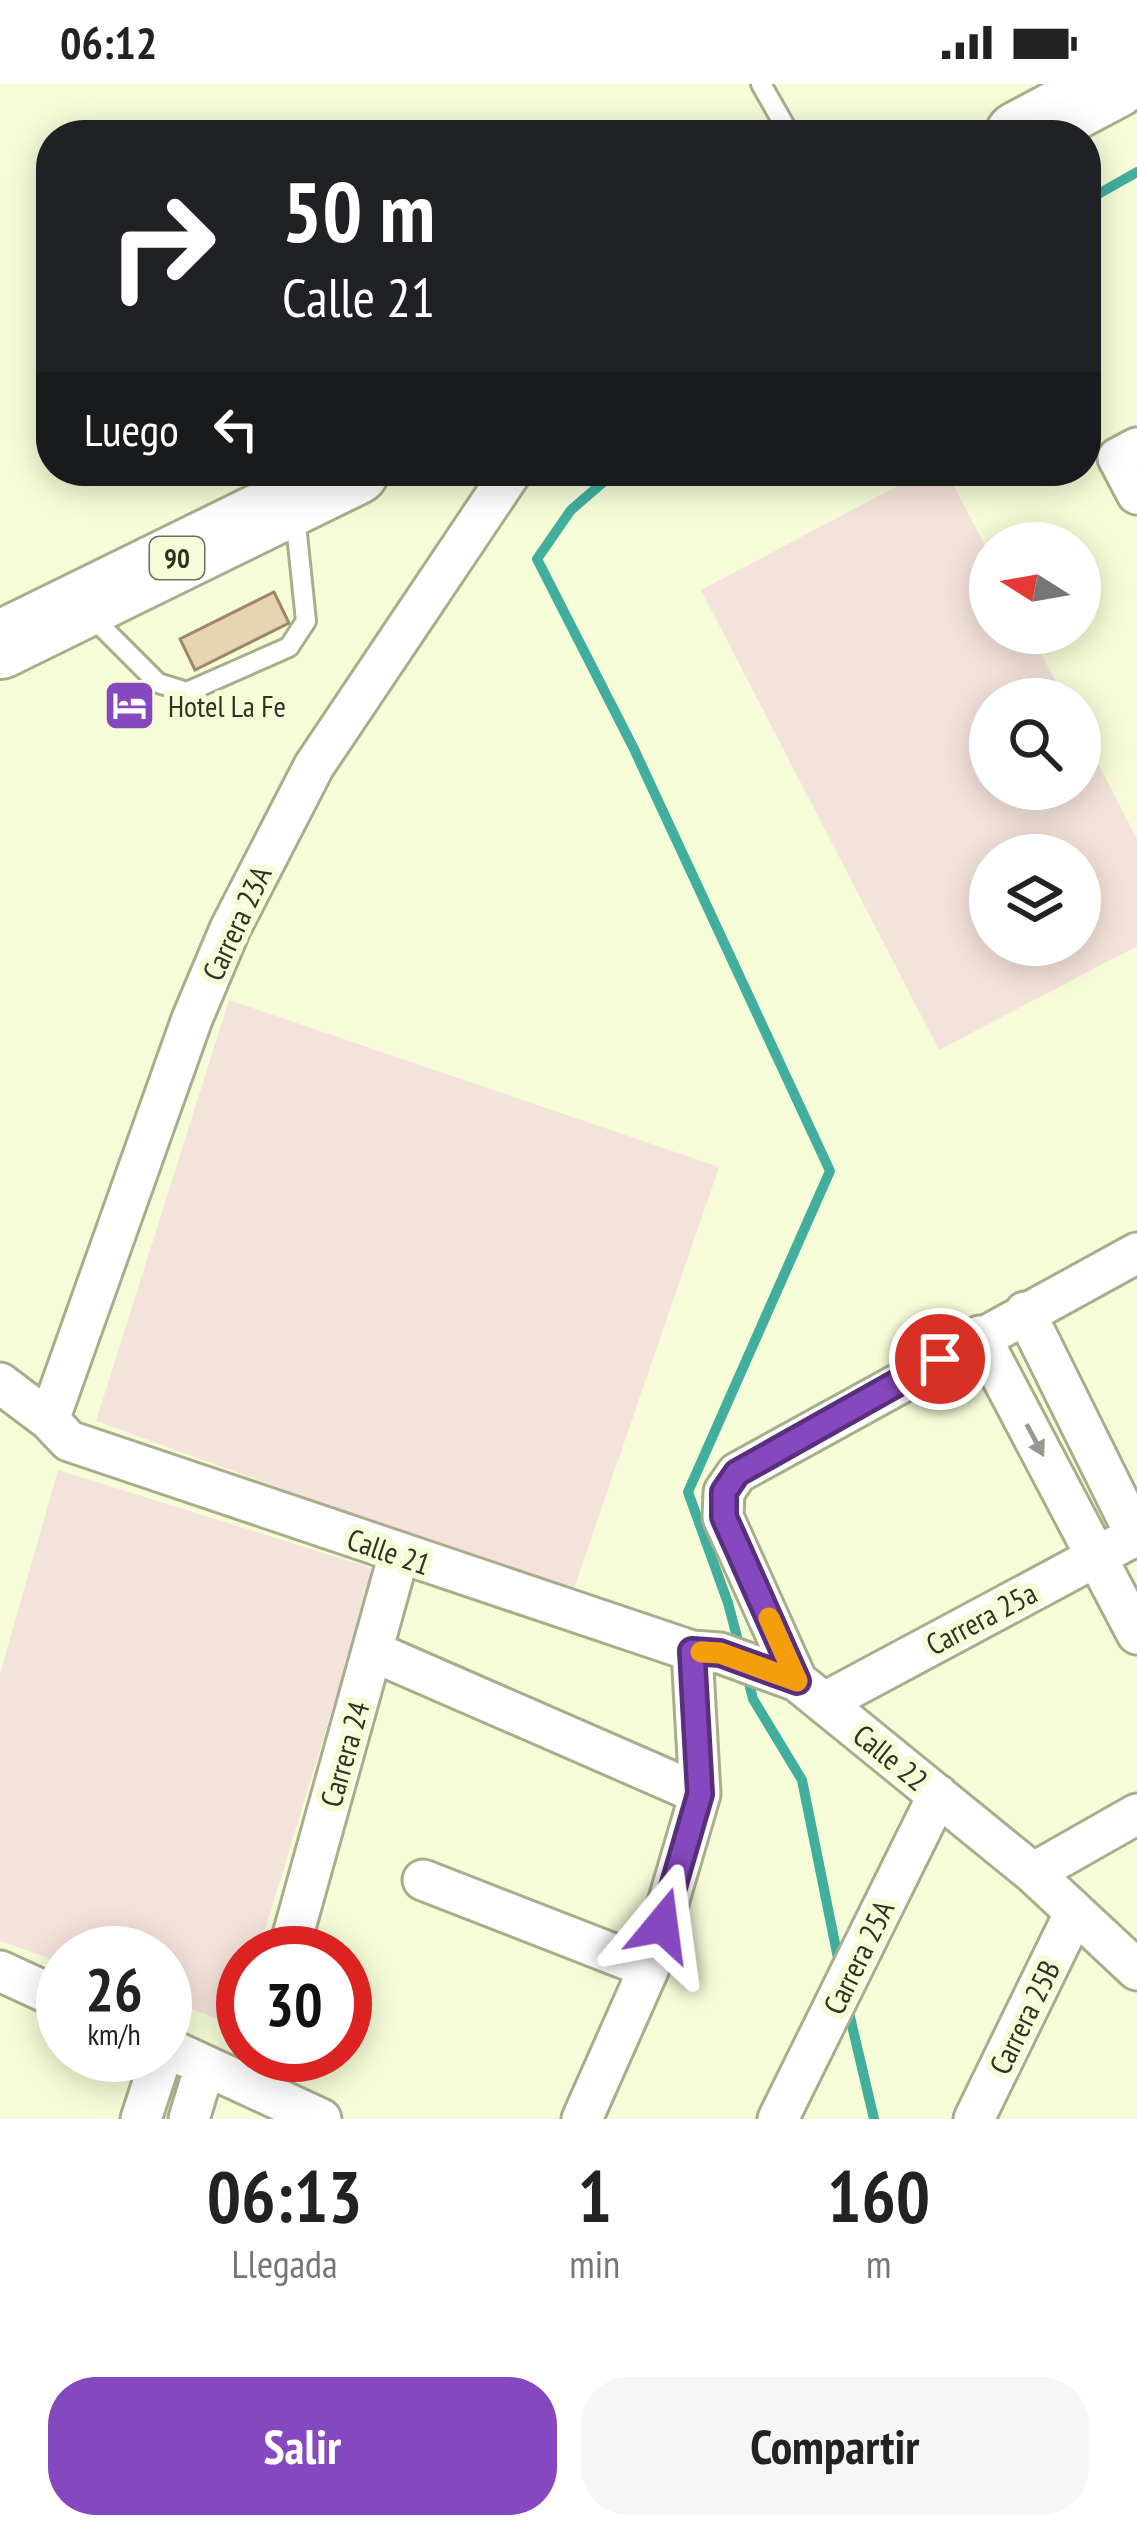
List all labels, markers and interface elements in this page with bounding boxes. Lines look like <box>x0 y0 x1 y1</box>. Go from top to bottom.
text: 06:12 <box>60 13 157 71</box>
text: 50 m <box>282 156 435 265</box>
icon: right <box>84 168 240 324</box>
text: Calle 21 <box>282 262 435 332</box>
icon: left <box>203 396 269 462</box>
text: Luego <box>84 400 179 458</box>
north arrow <box>969 522 1101 654</box>
map controls <box>969 522 1101 966</box>
road number: 90 <box>150 537 204 579</box>
hotel icon: Hotel La Fe <box>101 677 157 733</box>
button: search <box>969 678 1101 810</box>
place label: Hotel La Fe <box>168 686 286 725</box>
button: layers <box>969 834 1101 966</box>
street label: Carrera 23A <box>193 859 280 987</box>
pin <box>889 1308 991 1410</box>
icon: arrive <box>907 1326 973 1392</box>
one-way arrow <box>1024 1423 1044 1457</box>
street label: Calle 21 <box>342 1519 436 1583</box>
street label: Carrera 25a <box>919 1573 1043 1663</box>
street label: Carrera 24 <box>310 1697 378 1811</box>
street label: Calle 22 <box>846 1715 936 1799</box>
position arrow <box>599 1862 725 1988</box>
street label: Carrera 25A <box>814 1893 903 2020</box>
speed limit sign: 30 <box>216 1926 372 2082</box>
text: 26 <box>85 1950 143 2028</box>
street label: Carrera 25B <box>980 1954 1068 2080</box>
text: km/h <box>87 2014 141 2053</box>
text: 06:13 <box>207 2149 363 2242</box>
text: 1 <box>578 2149 612 2242</box>
text: 160 <box>827 2149 930 2242</box>
text: Llegada <box>232 2238 338 2289</box>
text: min <box>569 2238 620 2289</box>
text: m <box>866 2238 891 2289</box>
button: Salir <box>48 2377 557 2515</box>
button: Compartir <box>581 2377 1089 2515</box>

